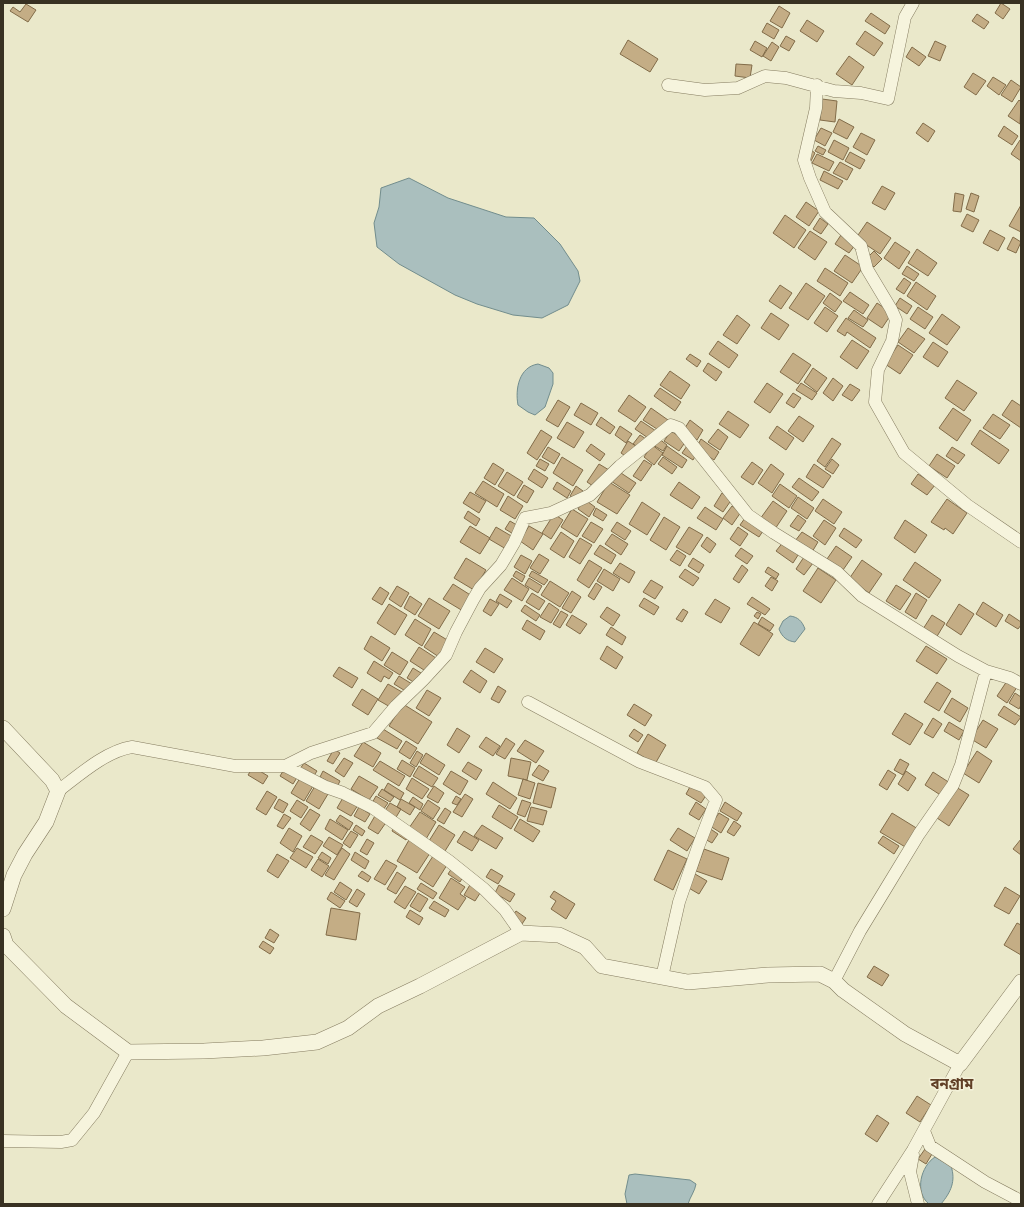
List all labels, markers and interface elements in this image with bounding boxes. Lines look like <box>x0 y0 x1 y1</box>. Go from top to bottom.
district label: বনগ্রাম <box>930 1073 974 1096</box>

